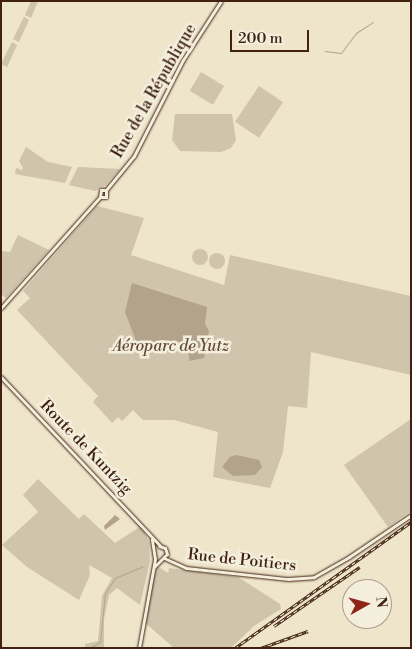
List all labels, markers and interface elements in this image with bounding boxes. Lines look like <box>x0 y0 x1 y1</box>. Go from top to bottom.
street label: Rue de la République <box>108 20 200 162</box>
scale bar <box>232 20 311 52</box>
text: 200 m <box>238 29 283 48</box>
park label: Aéroparc de Yutz <box>113 336 229 356</box>
street label: Route de Kuntzig <box>36 396 136 498</box>
street label: Rue de Poitiers <box>187 545 297 575</box>
north arrow <box>342 579 392 629</box>
text: N <box>371 596 391 609</box>

